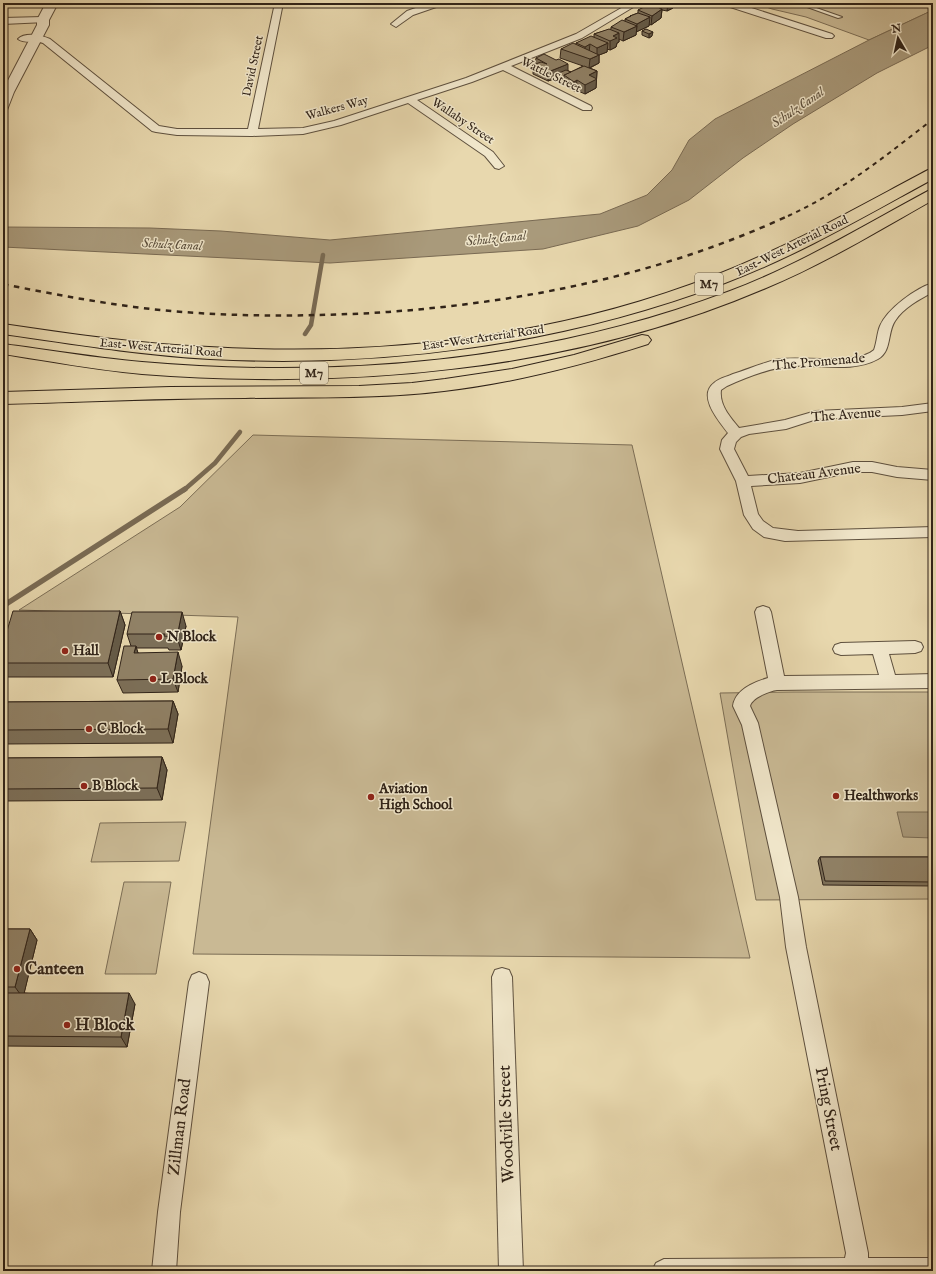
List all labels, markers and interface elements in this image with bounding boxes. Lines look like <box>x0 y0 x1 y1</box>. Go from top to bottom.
north arrow <box>878 18 918 58</box>
text: N <box>890 21 903 37</box>
street label: David Street <box>239 34 267 98</box>
street label: Wattle Street <box>518 54 584 96</box>
water label: Schulz Canal <box>768 84 828 132</box>
street label: Walkers Way <box>304 92 370 124</box>
street label: Wallaby Street <box>429 95 497 147</box>
street label: East-West Arterial Road <box>734 212 851 280</box>
water label: Schulz Canal <box>465 227 528 251</box>
water label: Schulz Canal <box>142 235 203 255</box>
road number: M7 <box>695 273 723 295</box>
street label: East-West Arterial Road <box>421 322 545 354</box>
street label: East-West Arterial Road <box>99 335 223 361</box>
street label: The Promenade <box>772 349 866 375</box>
road number: M7 <box>300 362 328 384</box>
street label: The Avenue <box>810 404 882 426</box>
street label: Chateau Avenue <box>766 459 862 489</box>
place label: N Block <box>166 628 217 646</box>
marker: N Block <box>154 632 164 642</box>
place label: Hall <box>73 642 100 660</box>
marker: Hall <box>60 646 70 656</box>
place label: L Block <box>161 670 209 688</box>
marker: L Block <box>148 674 158 684</box>
place label: C Block <box>97 720 145 738</box>
marker: C Block <box>84 724 94 734</box>
place label: B Block <box>92 777 139 795</box>
place label: Aviation High School <box>378 780 453 814</box>
marker: B Block <box>79 781 89 791</box>
place label: Healthworks <box>844 787 918 805</box>
marker: Healthworks <box>831 791 841 801</box>
marker: Aviation High School <box>366 792 376 802</box>
place label: Canteen <box>25 959 84 980</box>
marker: Canteen <box>12 964 22 974</box>
place label: H Block <box>75 1015 136 1036</box>
marker: H Block <box>62 1020 72 1030</box>
street label: Woodville Street <box>494 1065 520 1183</box>
street label: Pring Street <box>810 1065 846 1153</box>
street label: Zillman Road <box>164 1076 196 1177</box>

